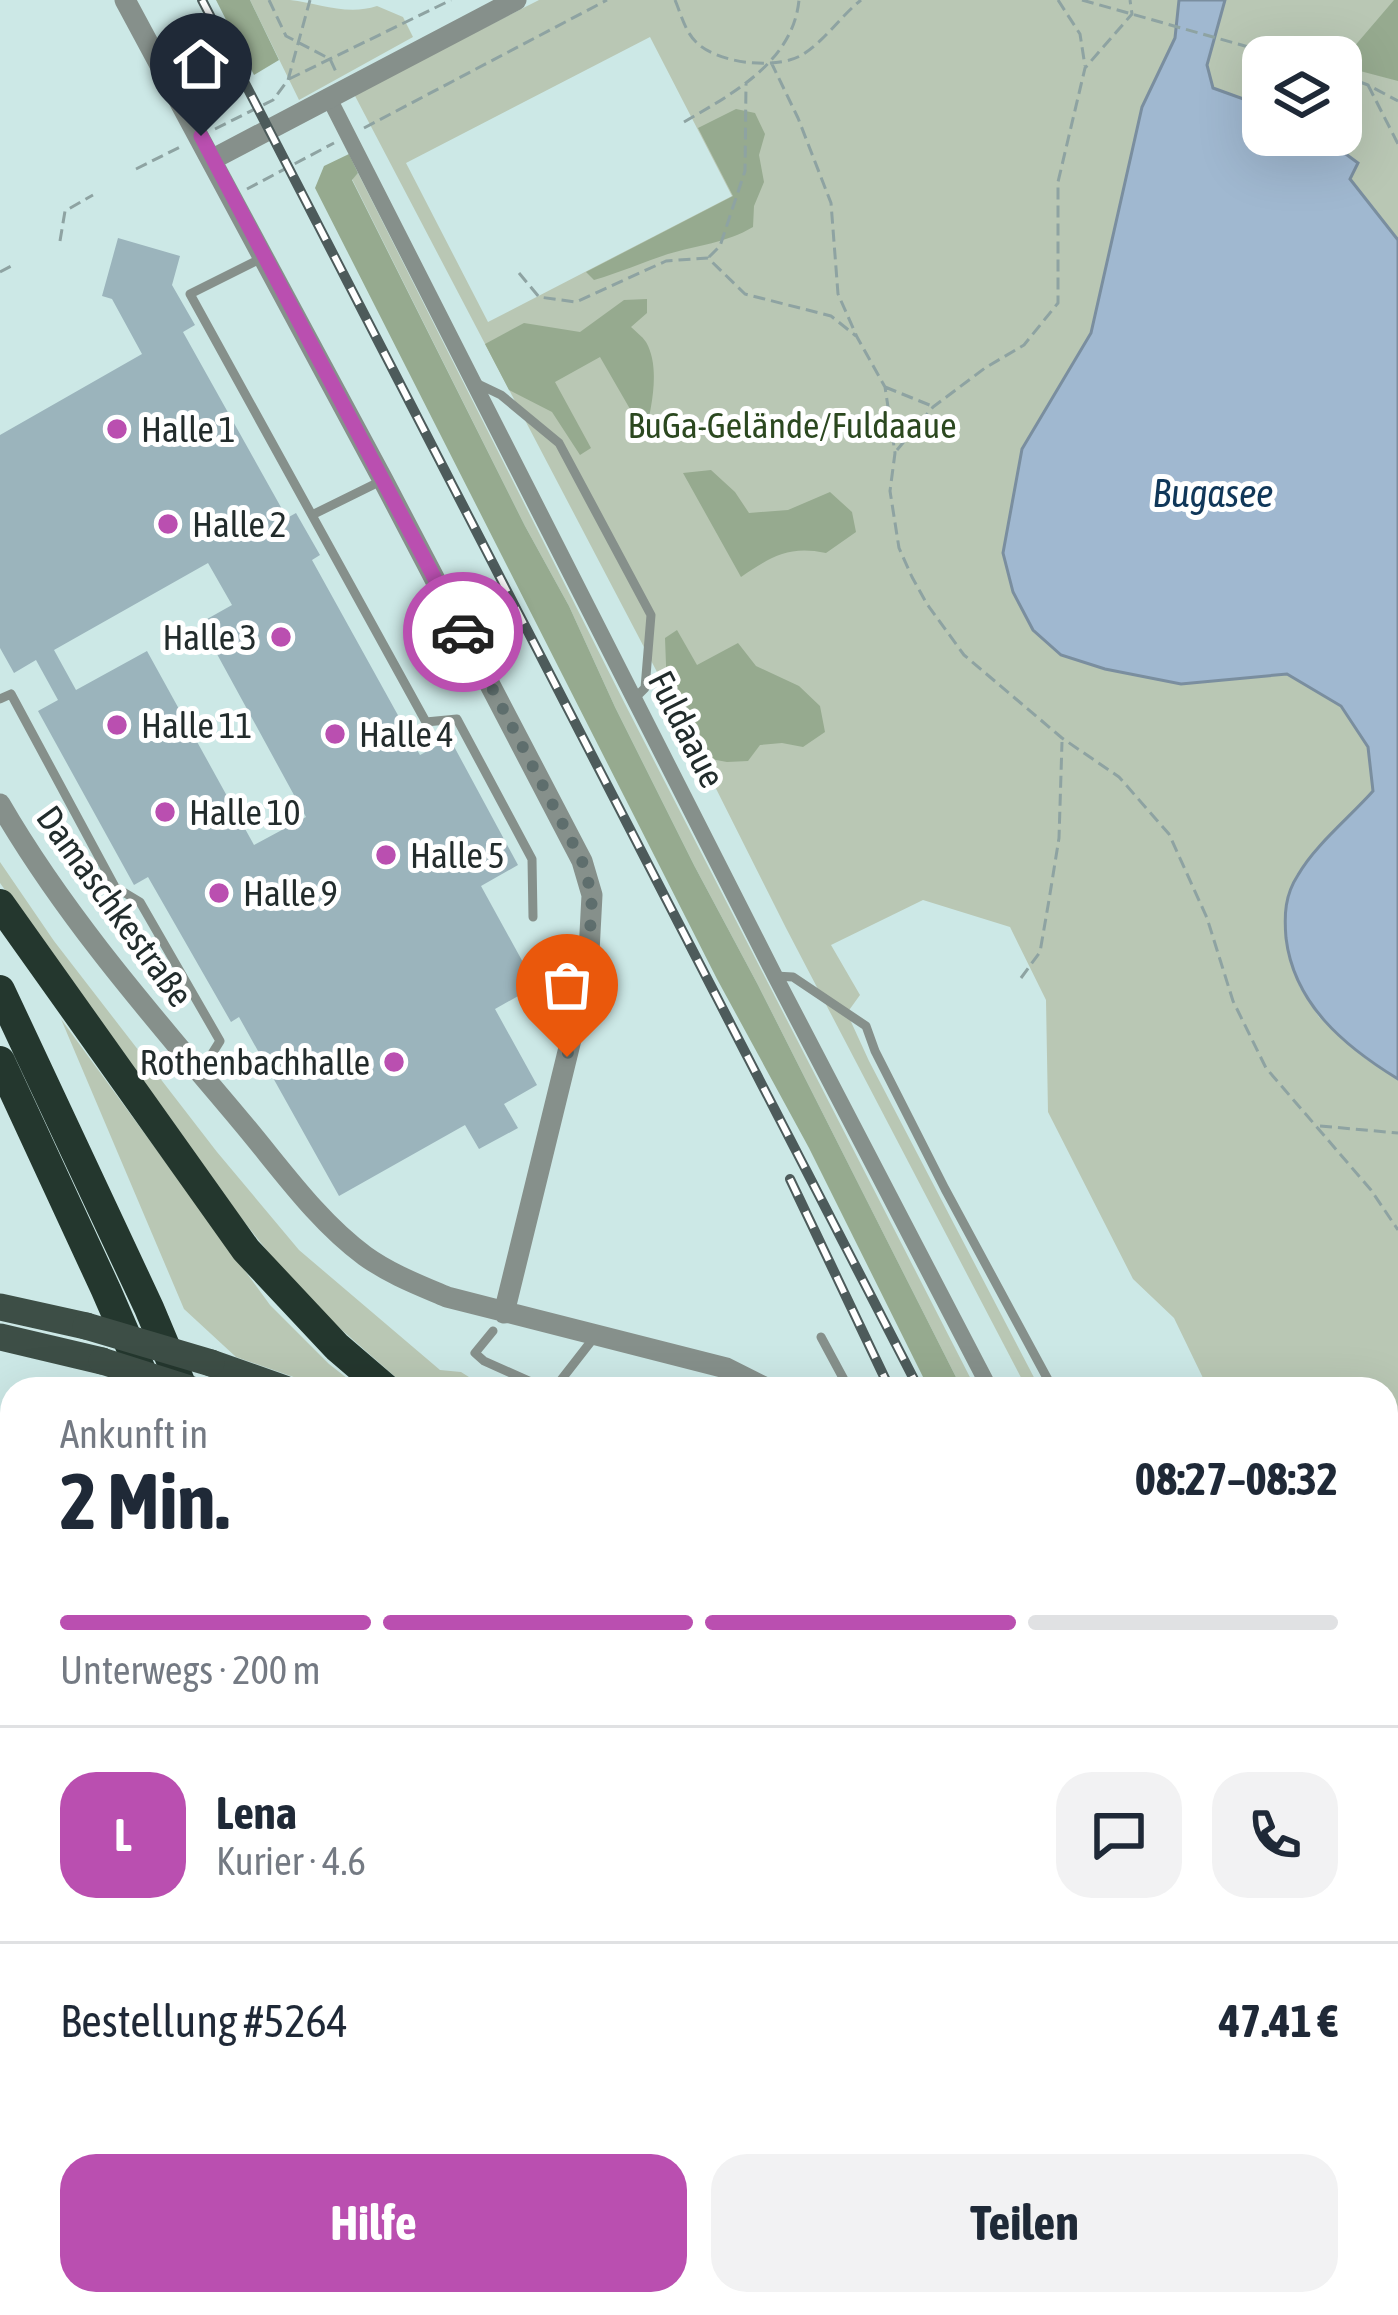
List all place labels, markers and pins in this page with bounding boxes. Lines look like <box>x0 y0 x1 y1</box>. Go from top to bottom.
pin <box>150 13 252 136</box>
place label: Halle 1 <box>141 408 236 450</box>
marker: Halle 1 <box>104 416 130 442</box>
place label: Halle 2 <box>192 503 287 545</box>
marker: Halle 2 <box>155 511 181 537</box>
place label: Halle 3 <box>162 616 257 658</box>
marker: Halle 3 <box>268 624 294 650</box>
place label: Halle 11 <box>141 704 253 746</box>
marker: Halle 11 <box>104 712 130 738</box>
place label: Halle 4 <box>359 713 454 755</box>
marker: Halle 4 <box>322 721 348 747</box>
place label: Halle 10 <box>189 791 301 833</box>
marker: Halle 10 <box>152 799 178 825</box>
place label: Halle 5 <box>410 834 505 876</box>
marker: Halle 5 <box>373 842 399 868</box>
place label: Halle 9 <box>243 872 338 914</box>
marker: Halle 9 <box>206 880 232 906</box>
pin <box>516 934 618 1057</box>
place label: Rothenbachhalle <box>140 1041 370 1083</box>
marker: Rothenbachhalle <box>381 1049 407 1075</box>

